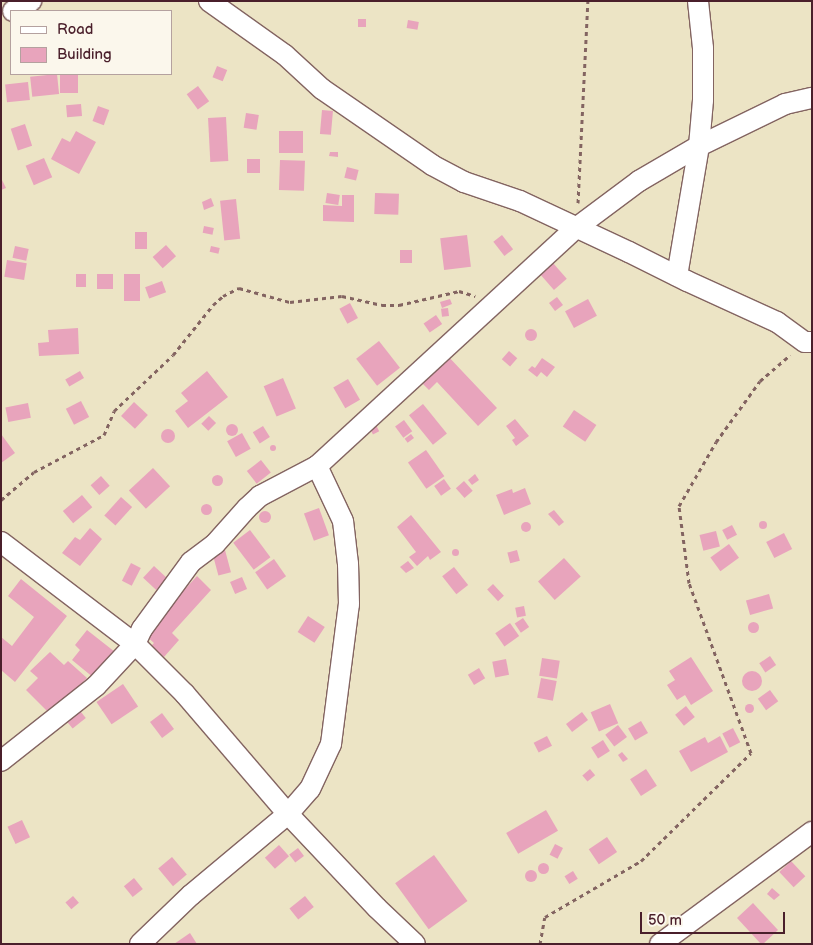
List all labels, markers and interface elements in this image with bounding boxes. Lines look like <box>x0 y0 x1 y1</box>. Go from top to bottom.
legend <box>10 10 172 75</box>
text: Road <box>57 20 93 39</box>
text: Building <box>57 45 112 64</box>
scale bar <box>643 902 788 934</box>
text: 50 m <box>648 911 682 930</box>

